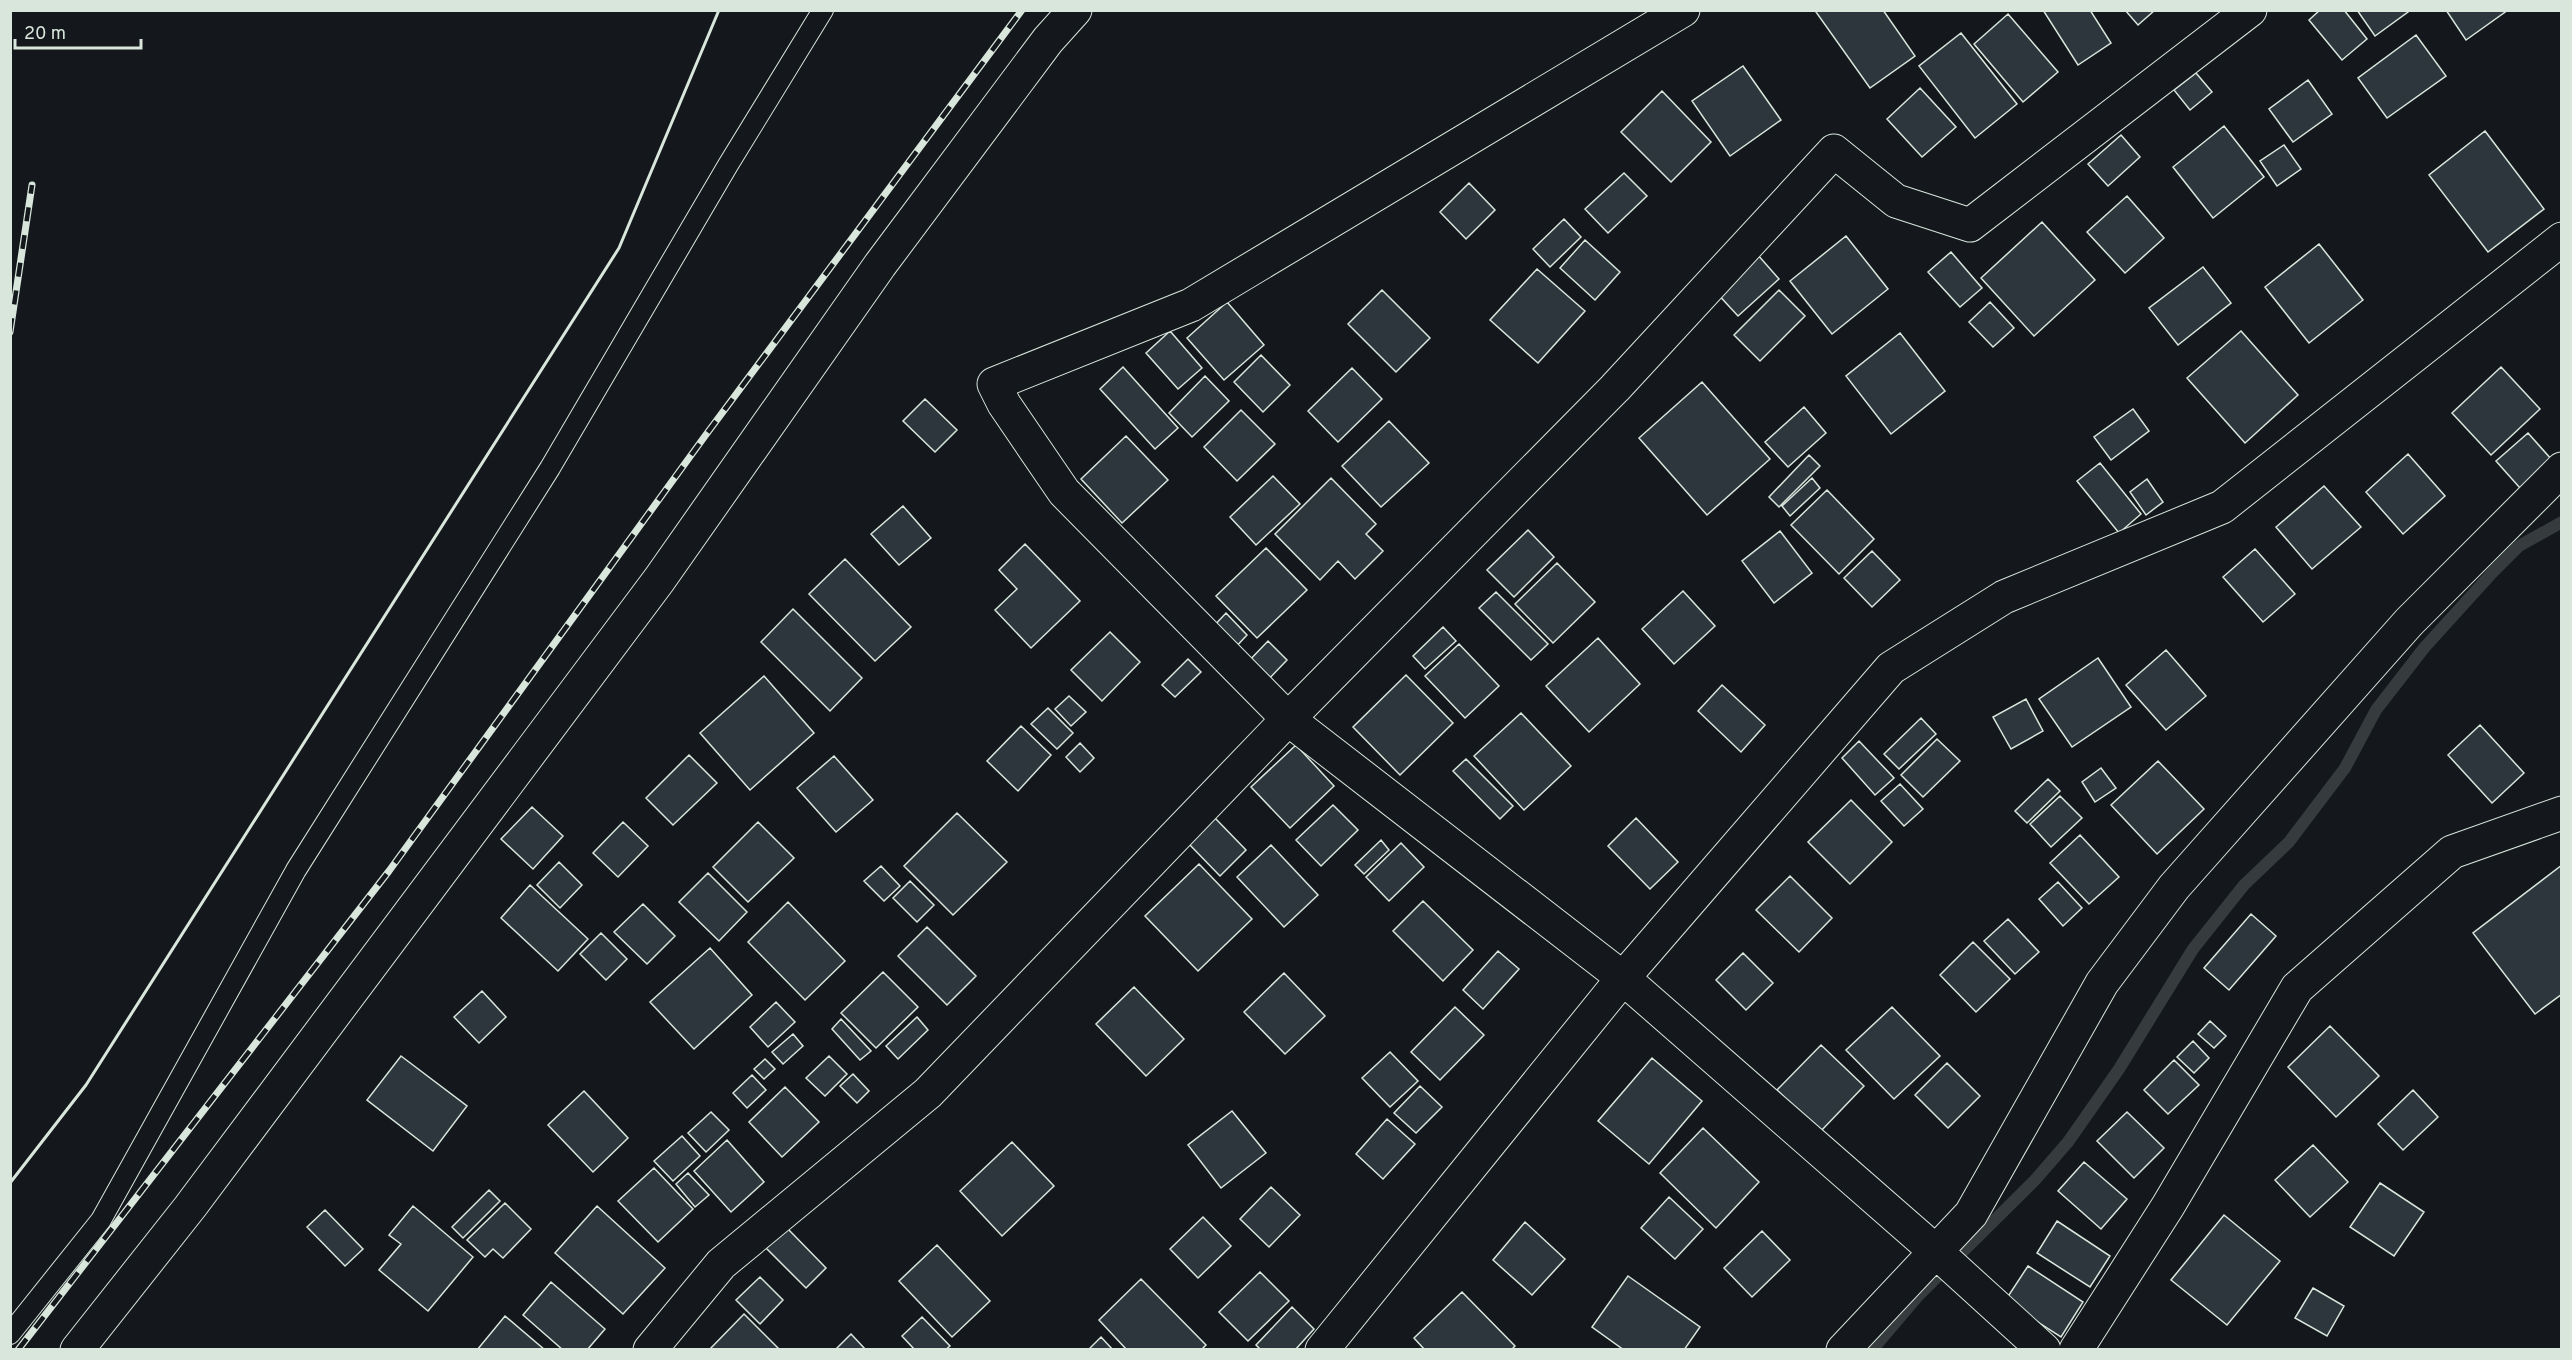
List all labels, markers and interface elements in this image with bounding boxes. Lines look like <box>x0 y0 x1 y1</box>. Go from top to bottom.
scale bar <box>15 12 141 50</box>
text: 20 m <box>24 23 66 46</box>

